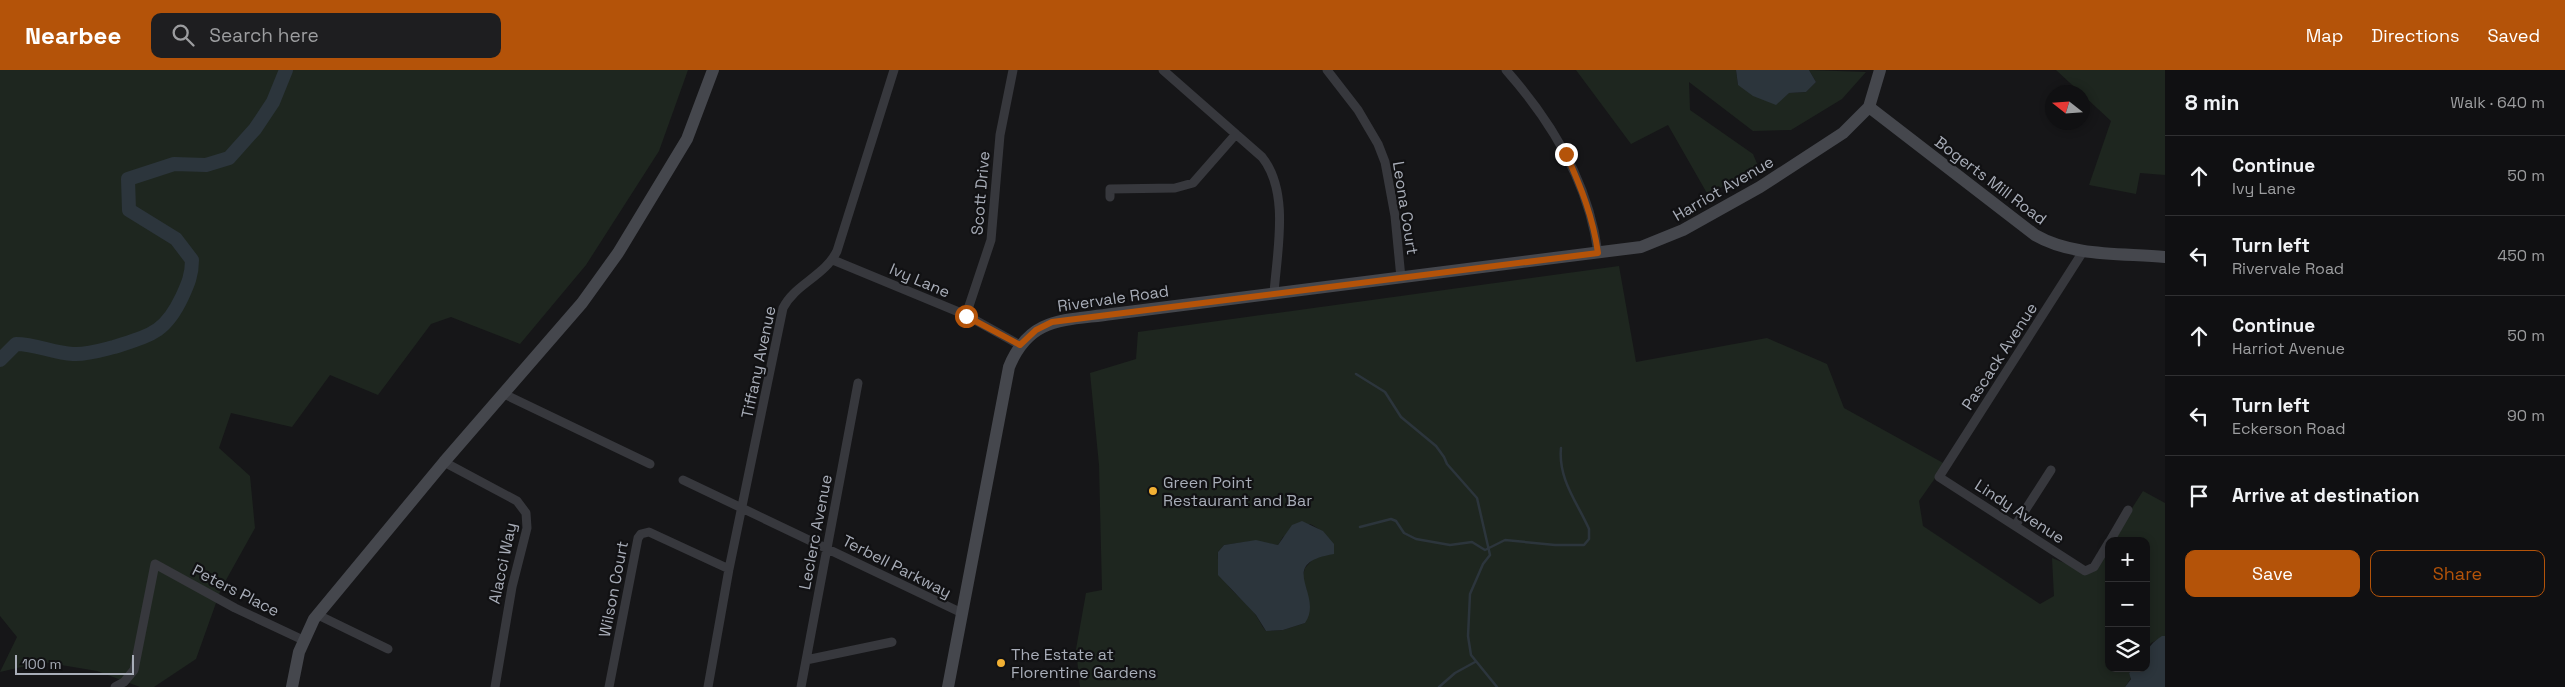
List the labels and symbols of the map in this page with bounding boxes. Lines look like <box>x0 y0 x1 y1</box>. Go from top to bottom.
north arrow <box>2045 85 2090 130</box>
street label: Bogerts Mill Road <box>1930 131 2051 229</box>
route end <box>1555 143 1578 166</box>
street label: Scott Drive <box>966 150 995 236</box>
street label: Harriot Avenue <box>1669 151 1777 226</box>
street label: Leona Court <box>1388 160 1423 256</box>
street label: Ivy Lane <box>886 258 953 303</box>
street label: Rivervale Road <box>1056 280 1170 317</box>
street label: Pascack Avenue <box>1957 298 2042 414</box>
street label: Tiffany Avenue <box>736 304 781 420</box>
route start <box>955 305 978 328</box>
place label: Green Point Restaurant and Bar <box>1163 472 1312 511</box>
street label: Leclerc Avenue <box>794 473 837 591</box>
street label: Lindy Avenue <box>1971 475 2069 548</box>
marker: Green Point Restaurant and Bar <box>1147 485 1159 497</box>
street label: Alacci Way <box>484 520 521 606</box>
street label: Terbell Parkway <box>839 530 955 603</box>
street label: Wilson Court <box>594 539 633 639</box>
street label: Peters Place <box>189 560 283 621</box>
place label: The Estate at Florentine Gardens <box>1011 644 1156 683</box>
scale bar <box>15 652 134 675</box>
marker: The Estate at Florentine Gardens <box>995 657 1007 669</box>

